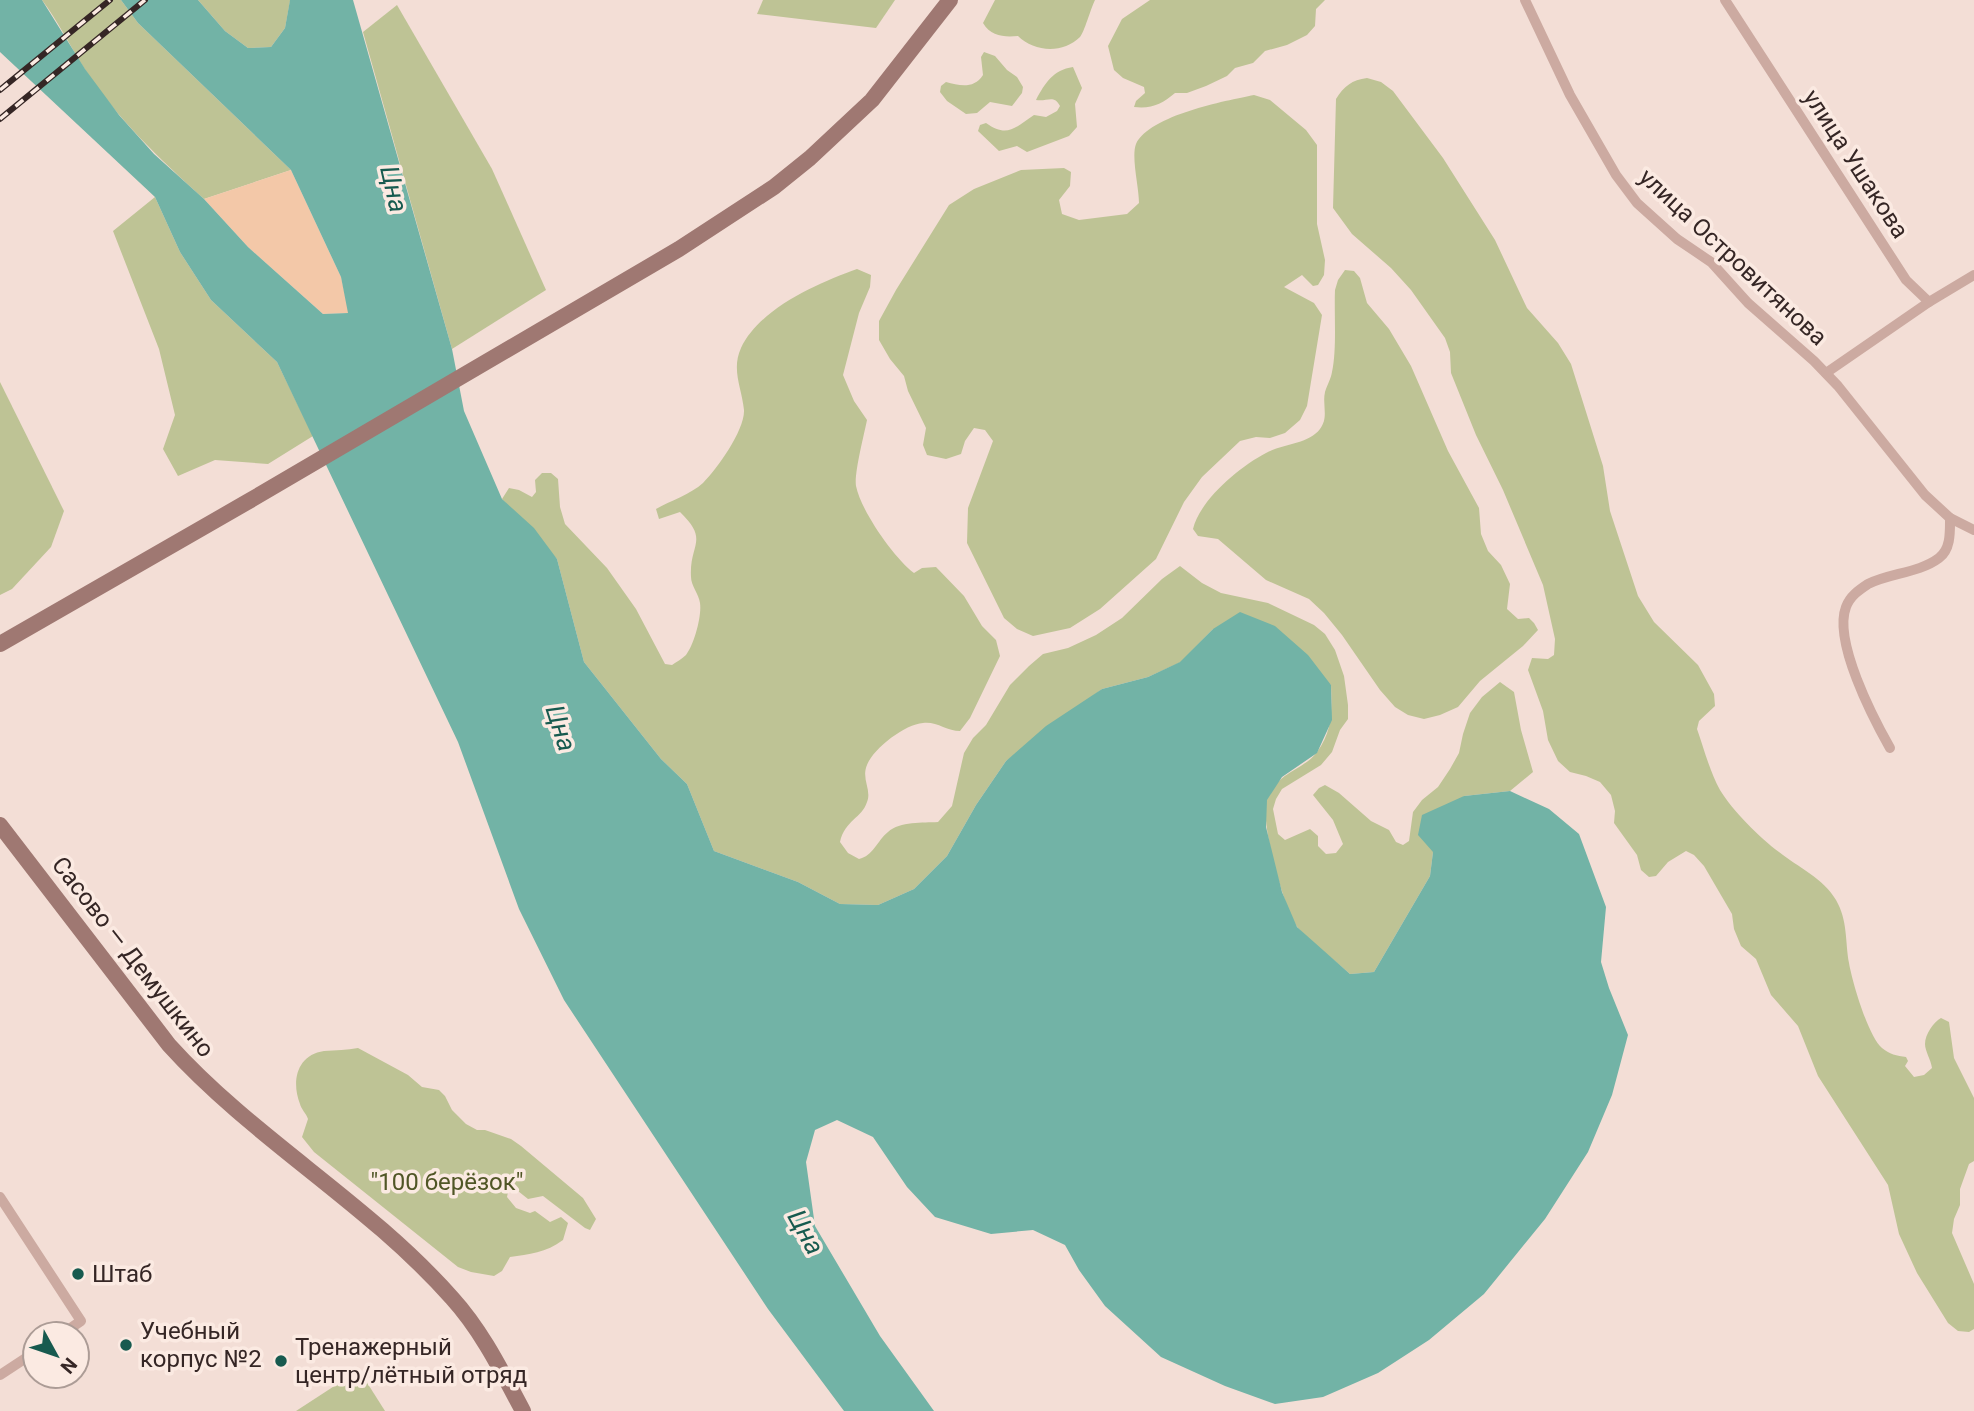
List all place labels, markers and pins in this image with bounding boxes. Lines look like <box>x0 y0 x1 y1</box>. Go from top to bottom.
place label: Штаб <box>92 1260 152 1288</box>
marker: Штаб <box>70 1266 86 1282</box>
place label: Учебный корпус №2 <box>140 1317 262 1373</box>
place label: Тренажерный центр/лётный отряд <box>295 1333 527 1389</box>
marker: Учебный корпус №2 <box>118 1337 134 1353</box>
marker: Тренажерный центр/лётный отряд <box>273 1353 289 1369</box>

